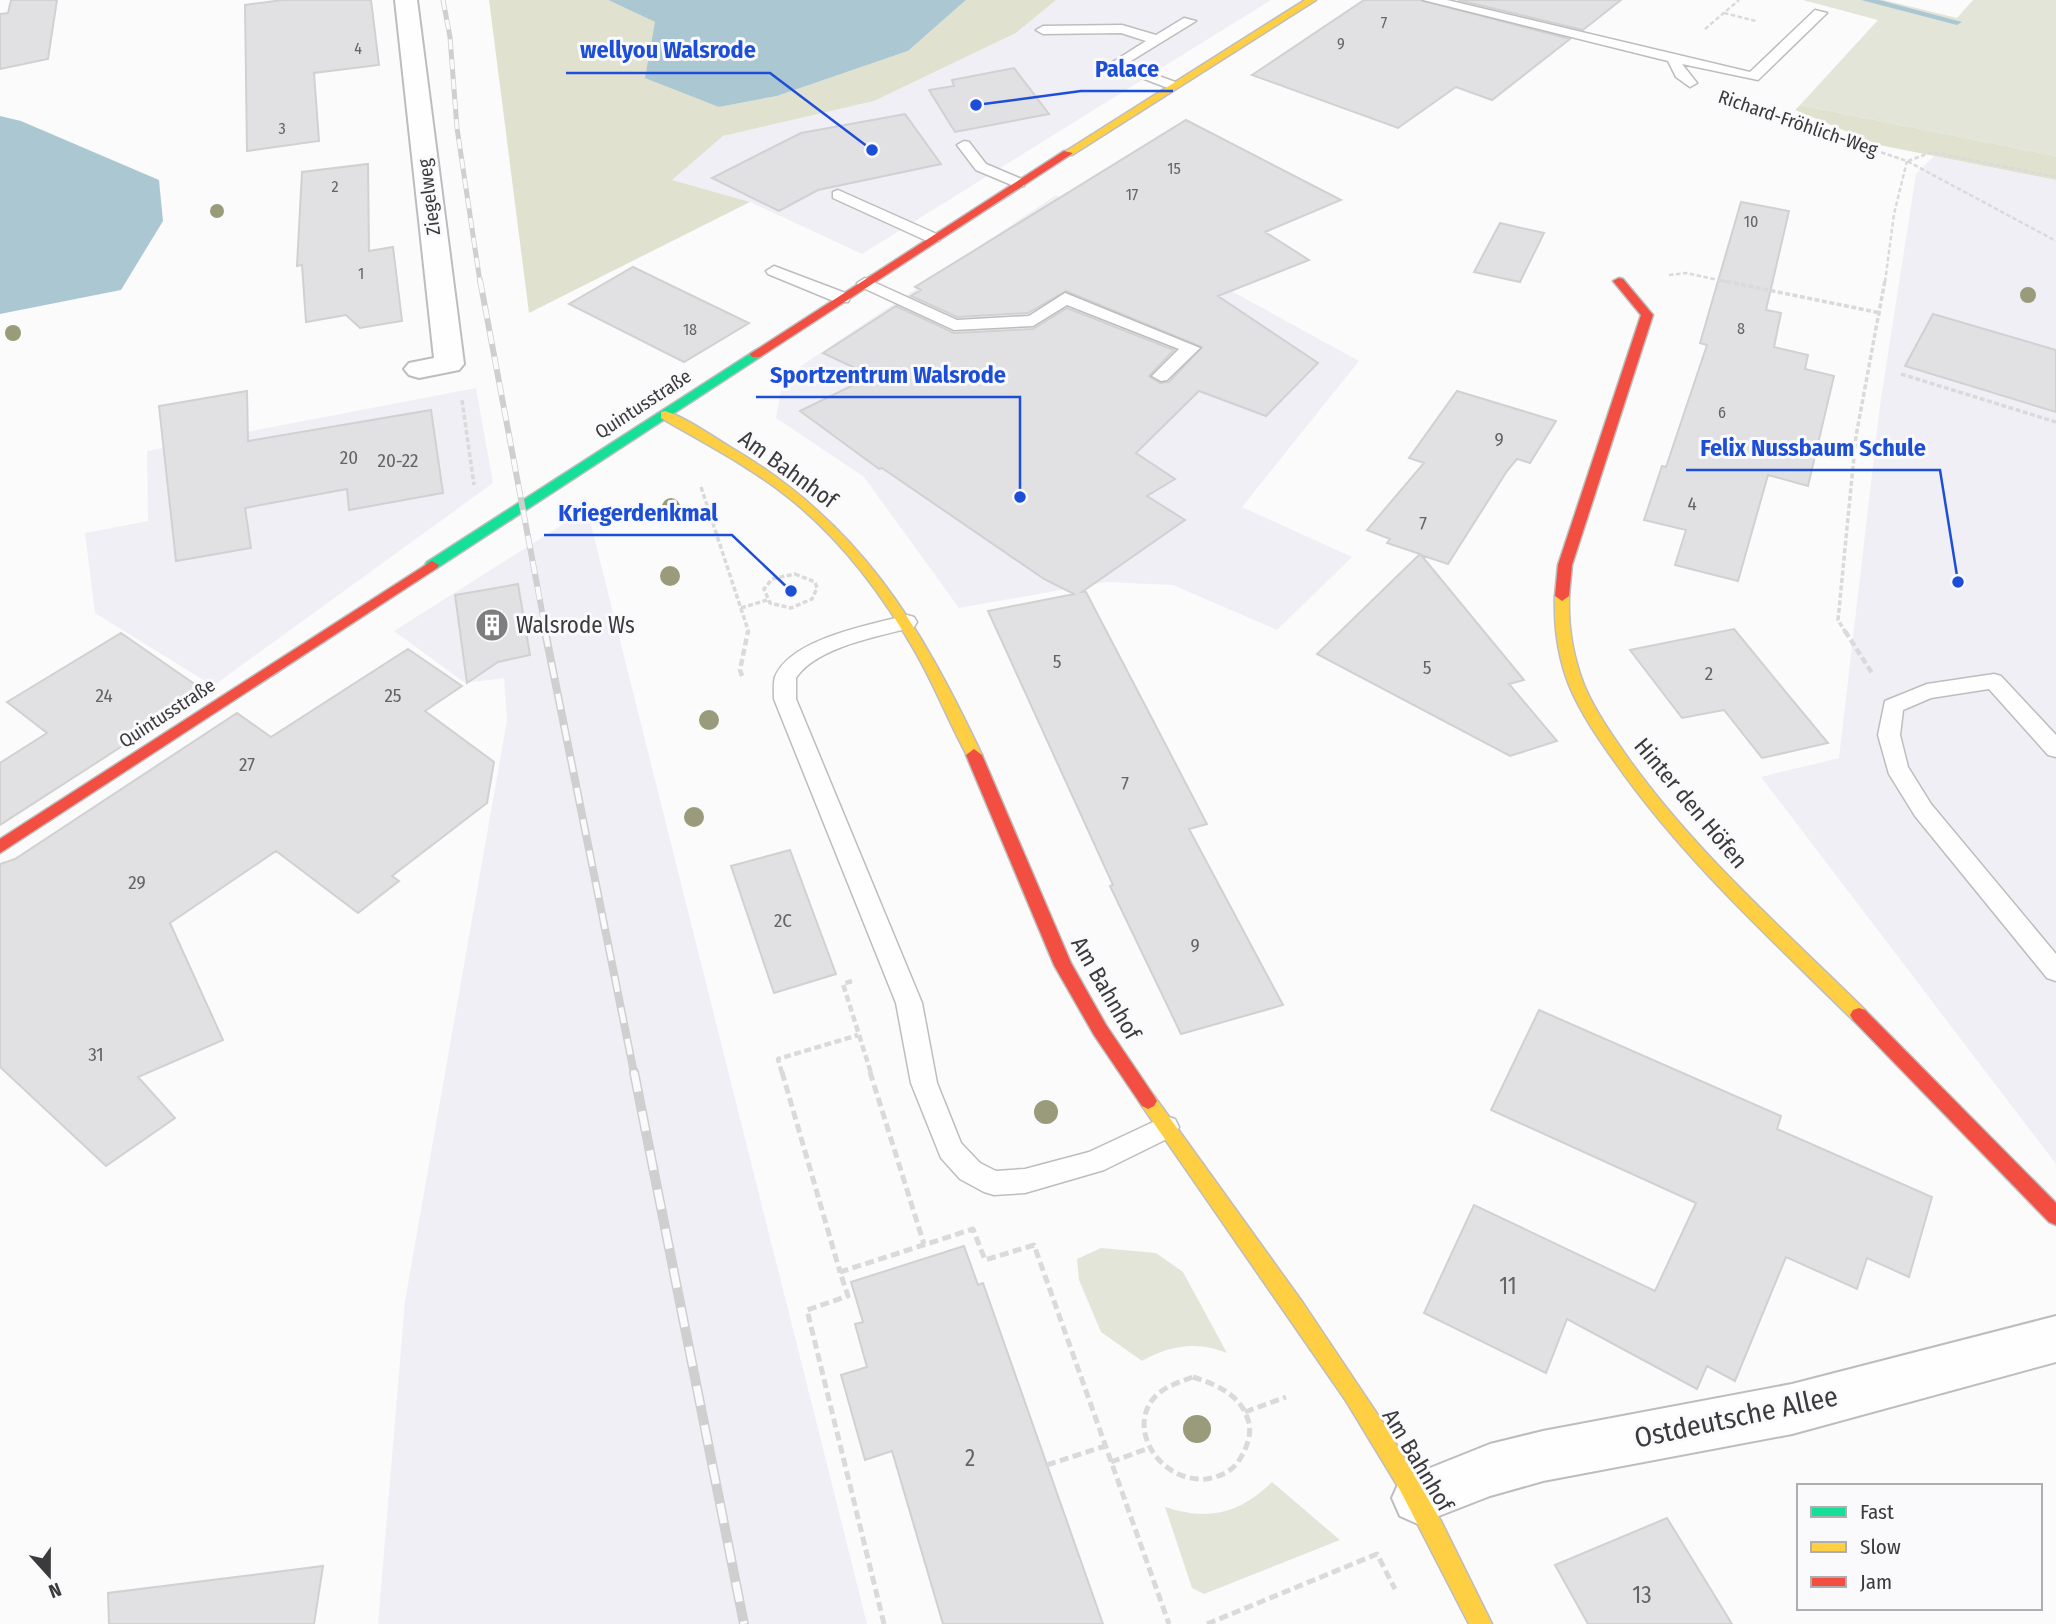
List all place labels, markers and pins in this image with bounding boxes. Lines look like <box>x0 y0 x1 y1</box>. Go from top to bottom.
callout: wellyou Walsrode <box>566 28 770 73</box>
callout: Palace <box>1081 46 1173 91</box>
callout: Sportzentrum Walsrode <box>756 352 1020 397</box>
callout: Felix Nussbaum Schule <box>1686 425 1940 470</box>
callout: Kriegerdenkmal <box>544 490 732 535</box>
building icon: Walsrode Ws <box>473 606 511 644</box>
place label: Walsrode Ws <box>516 611 635 639</box>

